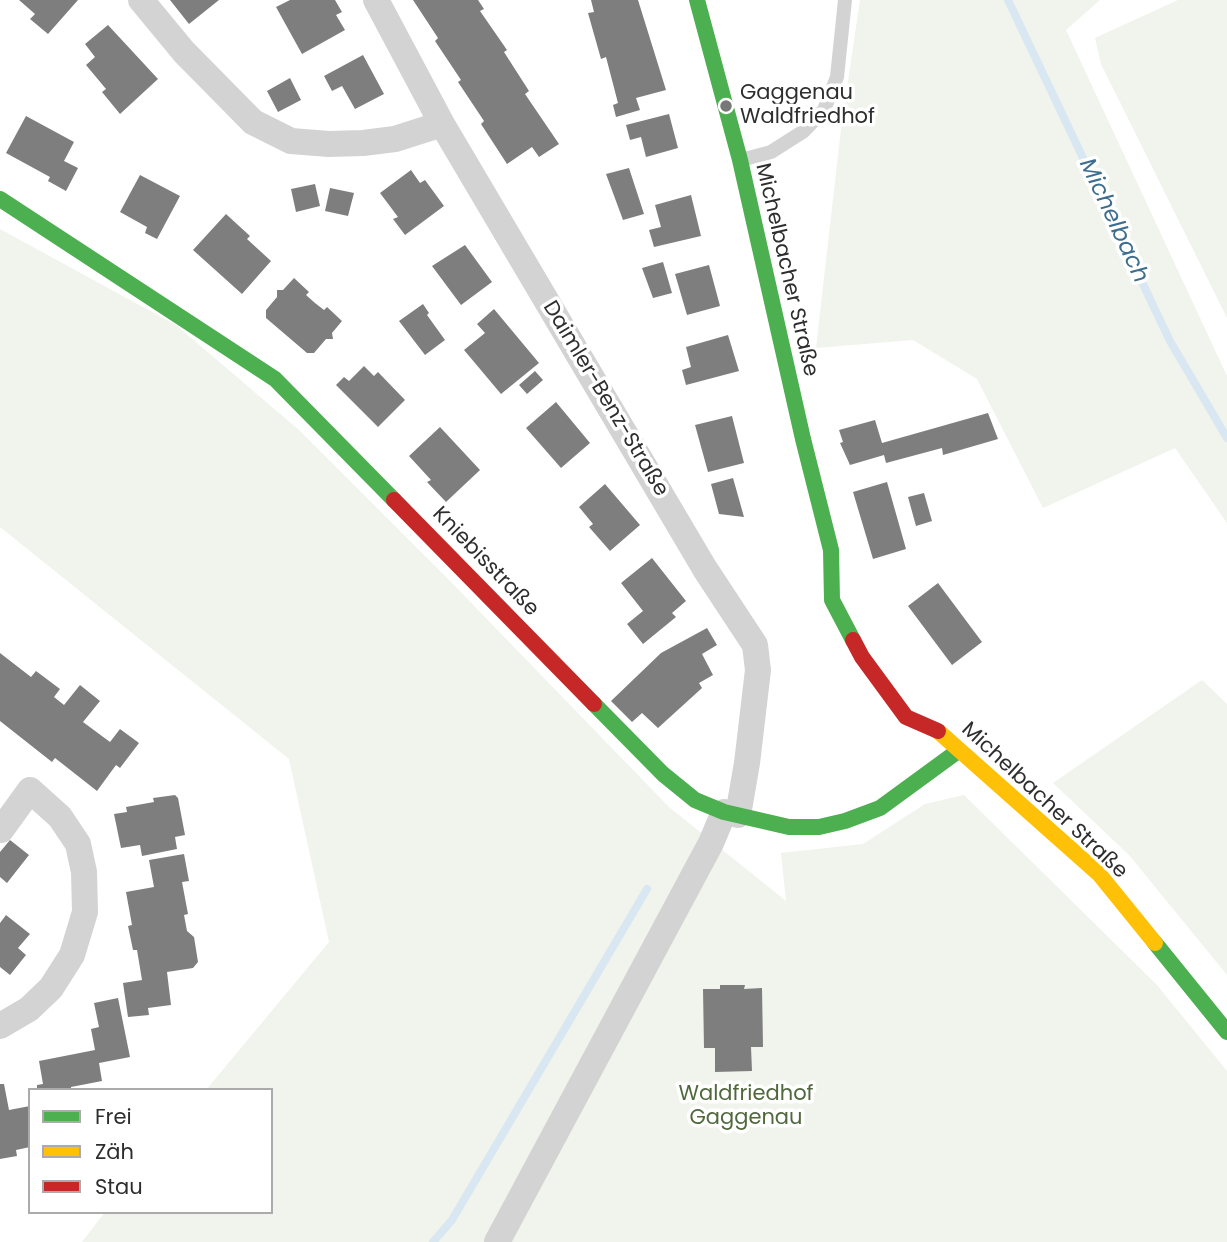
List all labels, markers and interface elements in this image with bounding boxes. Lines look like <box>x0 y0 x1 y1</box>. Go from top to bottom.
place label: Gaggenau Waldfriedhof <box>740 81 875 131</box>
marker: Gaggenau Waldfriedhof <box>718 98 734 114</box>
water label: Michelbach <box>1072 155 1154 287</box>
street label: Michelbacher Straße <box>749 161 823 379</box>
street label: Daimler-Benz-Straße <box>537 297 673 501</box>
street label: Kniebisstraße <box>426 502 544 622</box>
street label: Michelbacher Straße <box>956 717 1132 885</box>
park label: Waldfriedhof Gaggenau <box>679 1082 813 1132</box>
legend <box>28 1088 273 1214</box>
text: Frei <box>95 1102 132 1131</box>
text: Zäh <box>95 1137 134 1166</box>
text: Stau <box>95 1172 143 1201</box>

